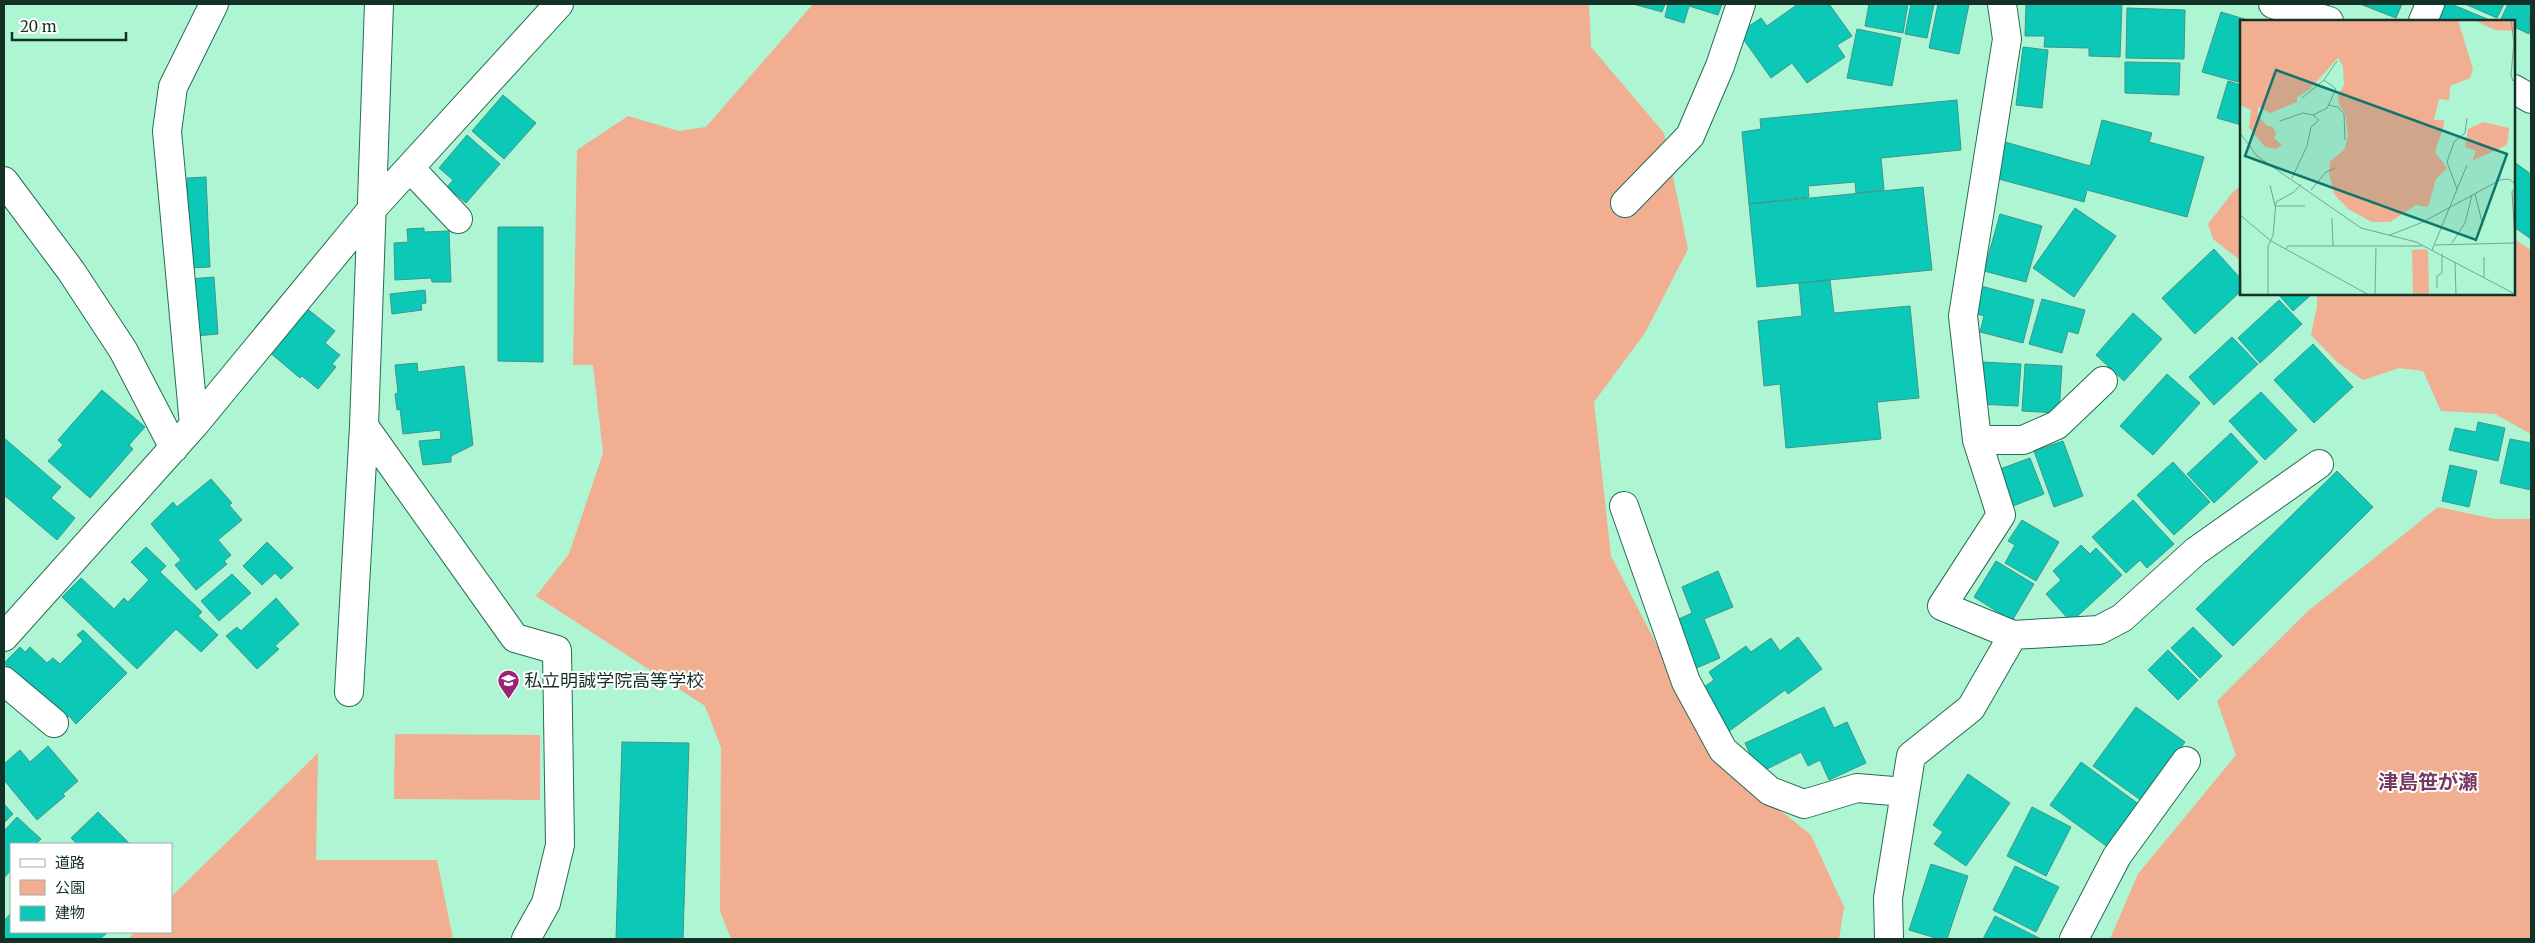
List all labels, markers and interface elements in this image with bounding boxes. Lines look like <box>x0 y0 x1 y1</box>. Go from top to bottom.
scale bar <box>12 10 126 42</box>
text: 20 m <box>20 17 57 36</box>
inset map <box>2240 20 2515 295</box>
school or university icon: 私立明誠学院高等学校 <box>496 668 520 699</box>
place label: 私立明誠学院高等学校 <box>524 669 704 692</box>
district label: 津島笹が瀬 <box>2378 769 2478 794</box>
legend <box>10 843 172 933</box>
text: 道路 <box>55 853 85 872</box>
text: 公園 <box>55 878 85 897</box>
text: 建物 <box>55 903 85 922</box>

